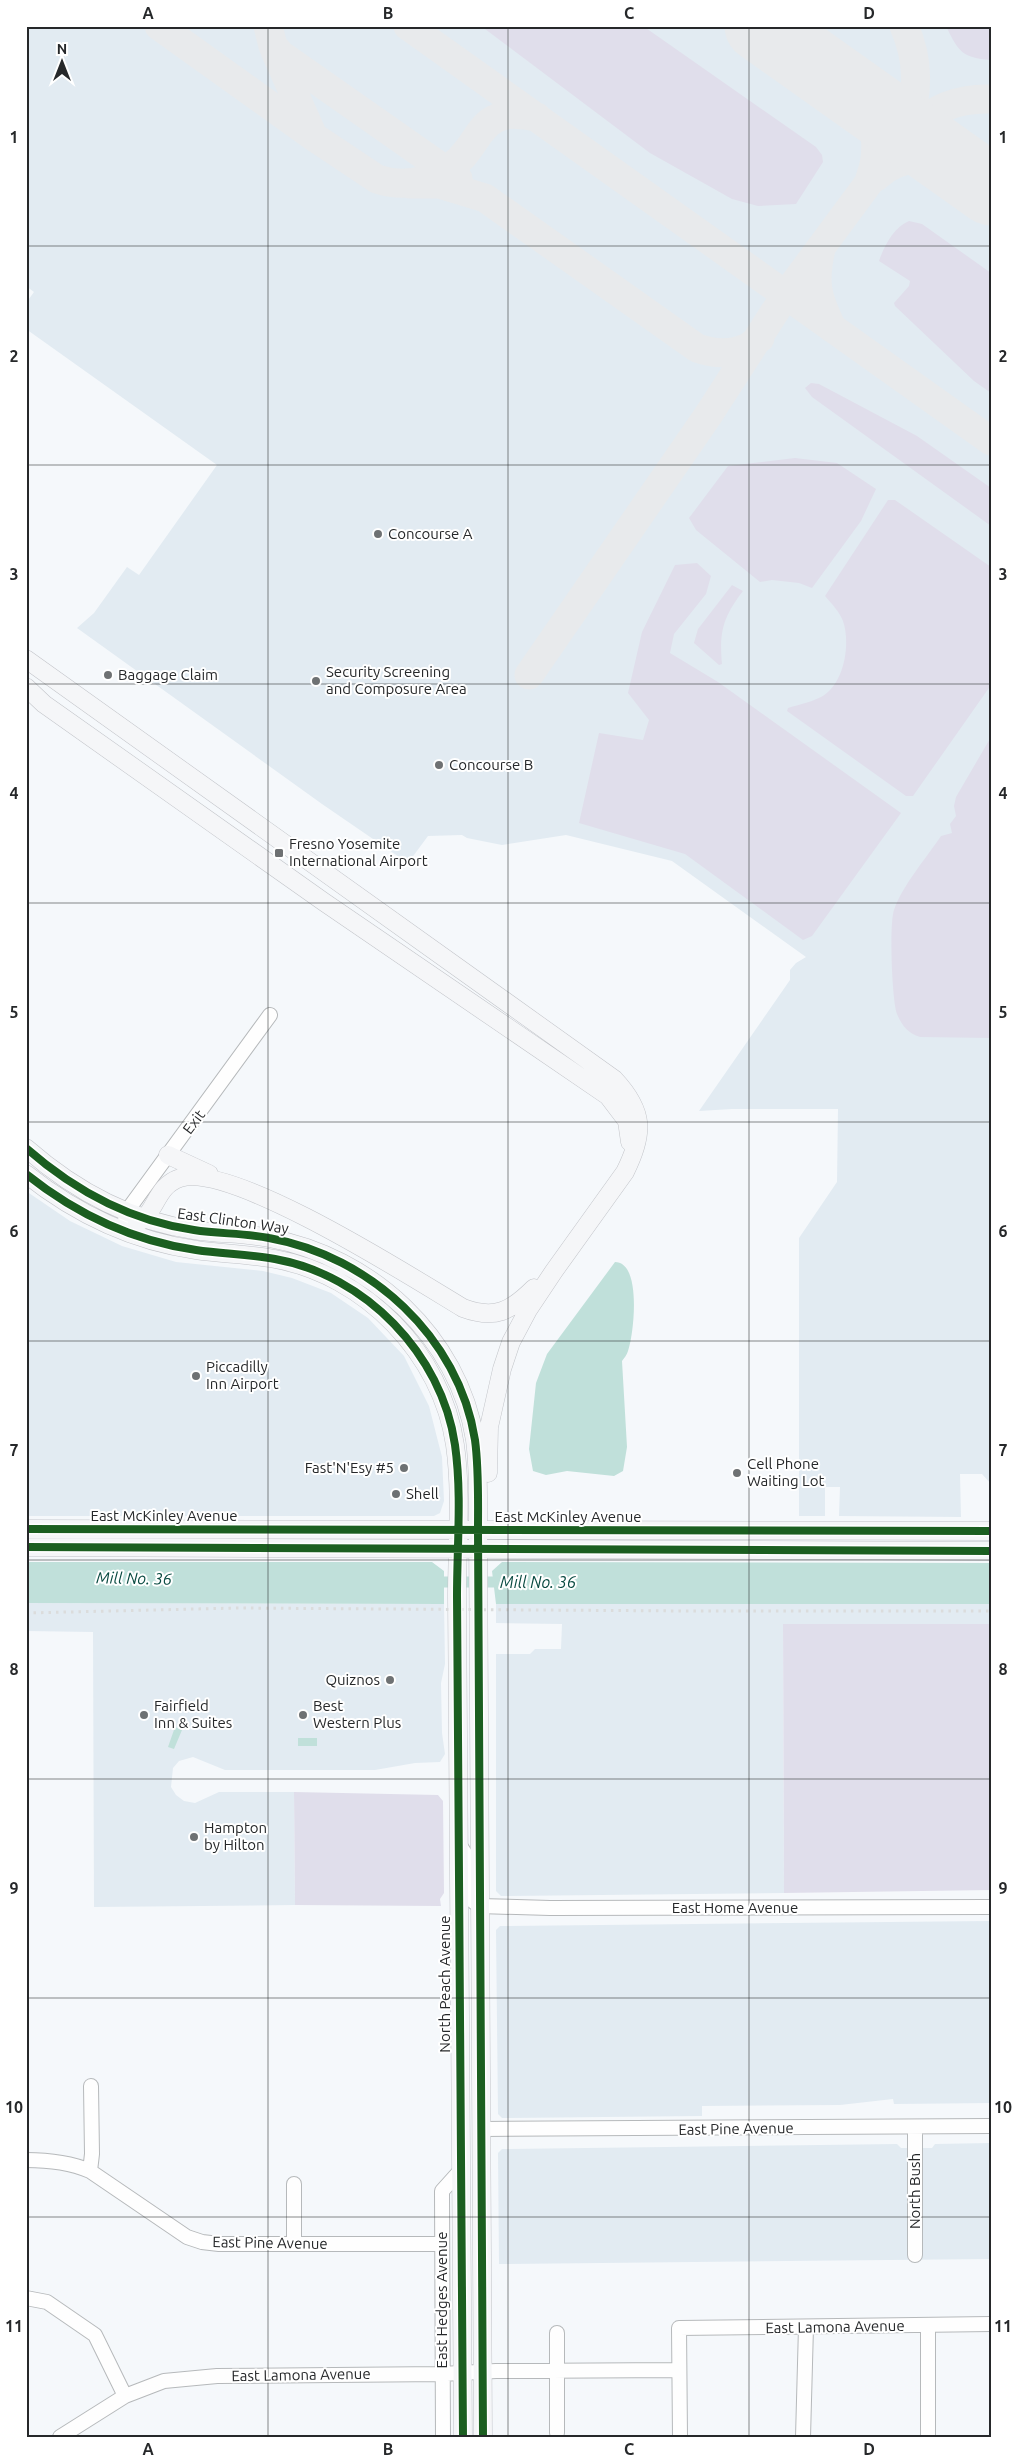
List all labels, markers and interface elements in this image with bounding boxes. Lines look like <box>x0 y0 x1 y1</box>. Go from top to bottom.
text: A <box>142 4 154 22</box>
text: B <box>383 4 393 22</box>
text: C <box>624 4 634 22</box>
text: D <box>863 4 875 22</box>
north arrow <box>38 38 88 88</box>
text: N <box>57 41 67 57</box>
text: 1 <box>9 128 19 146</box>
text: 1 <box>998 128 1008 146</box>
text: 2 <box>9 347 19 365</box>
text: 2 <box>998 347 1008 365</box>
place label: Concourse A <box>388 525 473 542</box>
marker: Concourse A <box>372 528 384 540</box>
text: 3 <box>9 565 19 583</box>
text: 3 <box>998 565 1008 583</box>
place label: Security Screening and Composure Area <box>326 663 467 697</box>
place label: Baggage Claim <box>118 666 218 683</box>
marker: Baggage Claim <box>102 669 114 681</box>
marker: Security Screening and Composure Area <box>310 675 322 687</box>
place label: Concourse B <box>449 756 533 773</box>
marker: Concourse B <box>433 759 445 771</box>
text: 4 <box>9 784 19 802</box>
text: 4 <box>998 784 1008 802</box>
place label: Fresno Yosemite International Airport <box>289 835 428 869</box>
marker: Fresno Yosemite International Airport <box>273 847 285 859</box>
text: 5 <box>9 1003 19 1021</box>
text: 5 <box>998 1003 1008 1021</box>
street label: Exit <box>179 1106 208 1137</box>
street label: East Clinton Way <box>176 1204 290 1237</box>
text: 6 <box>9 1222 19 1240</box>
text: 6 <box>998 1222 1008 1240</box>
place label: Piccadilly Inn Airport <box>206 1358 279 1392</box>
marker: Piccadilly Inn Airport <box>190 1370 202 1382</box>
text: 7 <box>9 1441 19 1459</box>
text: 7 <box>998 1441 1008 1459</box>
place label: Cell Phone Waiting Lot <box>747 1455 825 1489</box>
place label: Fast'N'Esy #5 <box>305 1459 394 1476</box>
marker: Fast'N'Esy #5 <box>398 1462 410 1474</box>
marker: Cell Phone Waiting Lot <box>731 1467 743 1479</box>
place label: Shell <box>406 1485 439 1502</box>
marker: Shell <box>390 1488 402 1500</box>
street label: East McKinley Avenue <box>90 1507 238 1524</box>
street label: East McKinley Avenue <box>494 1508 642 1525</box>
water label: Mill No. 36 <box>96 1568 172 1588</box>
water label: Mill No. 36 <box>500 1573 576 1591</box>
text: 8 <box>9 1660 19 1678</box>
text: 8 <box>998 1660 1008 1678</box>
place label: Quiznos <box>325 1671 380 1688</box>
marker: Quiznos <box>384 1674 396 1686</box>
place label: Fairfield Inn & Suites <box>154 1697 232 1731</box>
place label: Best Western Plus <box>313 1697 401 1731</box>
marker: Fairfield Inn & Suites <box>138 1709 150 1721</box>
marker: Best Western Plus <box>297 1709 309 1721</box>
place label: Hampton by Hilton <box>204 1819 267 1853</box>
marker: Hampton by Hilton <box>188 1831 200 1843</box>
text: 9 <box>9 1879 19 1897</box>
text: 9 <box>998 1879 1008 1897</box>
street label: East Home Avenue <box>672 1899 798 1916</box>
street label: North Peach Avenue <box>436 1915 453 2053</box>
text: 10 <box>5 2098 23 2116</box>
text: 10 <box>994 2098 1012 2116</box>
street label: East Pine Avenue <box>678 2119 794 2138</box>
street label: North Bush <box>906 2153 923 2229</box>
street label: East Hedges Avenue <box>433 2232 450 2368</box>
street label: East Pine Avenue <box>212 2233 328 2252</box>
text: 11 <box>5 2317 23 2335</box>
street label: East Lamona Avenue <box>765 2317 905 2336</box>
text: 11 <box>994 2317 1012 2335</box>
street label: East Lamona Avenue <box>231 2365 371 2384</box>
text: A <box>142 2440 154 2458</box>
text: B <box>383 2440 393 2458</box>
text: C <box>624 2440 634 2458</box>
text: D <box>863 2440 875 2458</box>

